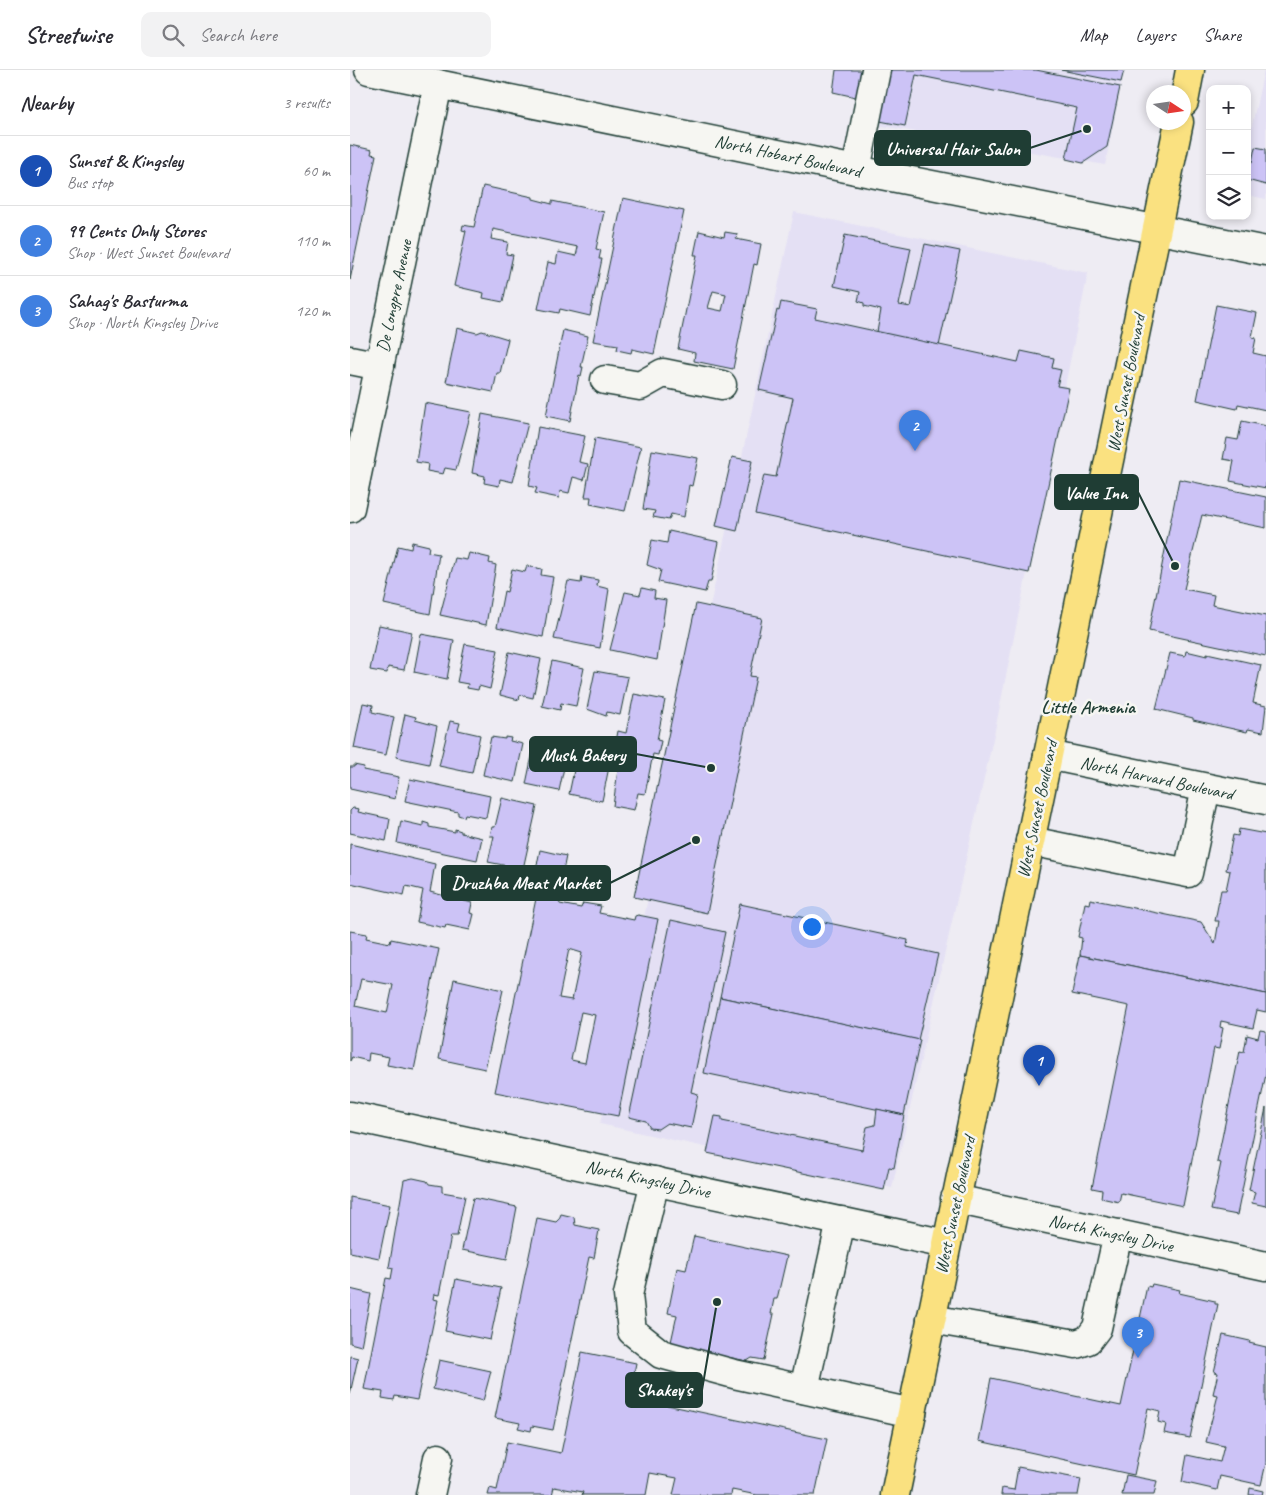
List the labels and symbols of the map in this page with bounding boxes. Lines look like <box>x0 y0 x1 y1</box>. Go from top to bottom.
north arrow <box>1146 85 1191 130</box>
street label: North Hobart Boulevard <box>713 130 866 183</box>
callout: Universal Hair Salon <box>875 131 1030 165</box>
text: Universal Hair Salon <box>886 137 1021 161</box>
street label: De Longpre Avenue <box>371 237 417 354</box>
street label: West Sunset Boulevard <box>1102 309 1151 454</box>
pin: 2 <box>899 410 931 451</box>
callout: Value Inn <box>1055 475 1138 509</box>
text: Value Inn <box>1064 481 1129 505</box>
district label: Little Armenia <box>1041 695 1136 719</box>
street label: West Sunset Boulevard <box>1012 736 1063 880</box>
callout: Mush Bakery <box>530 737 636 771</box>
text: Mush Bakery <box>540 743 627 767</box>
street label: North Harvard Boulevard <box>1078 751 1238 806</box>
callout: Druzhba Meat Market <box>442 866 610 900</box>
text: Druzhba Meat Market <box>452 871 603 895</box>
your location <box>799 914 825 940</box>
pin: 1 <box>1023 1045 1055 1086</box>
street label: West Sunset Boulevard <box>930 1132 981 1276</box>
street label: North Kingsley Drive <box>584 1155 713 1203</box>
street label: North Kingsley Drive <box>1047 1209 1176 1257</box>
pin: 3 <box>1122 1317 1154 1358</box>
callout: Shakey's <box>626 1373 702 1407</box>
text: Shakey's <box>636 1378 694 1402</box>

